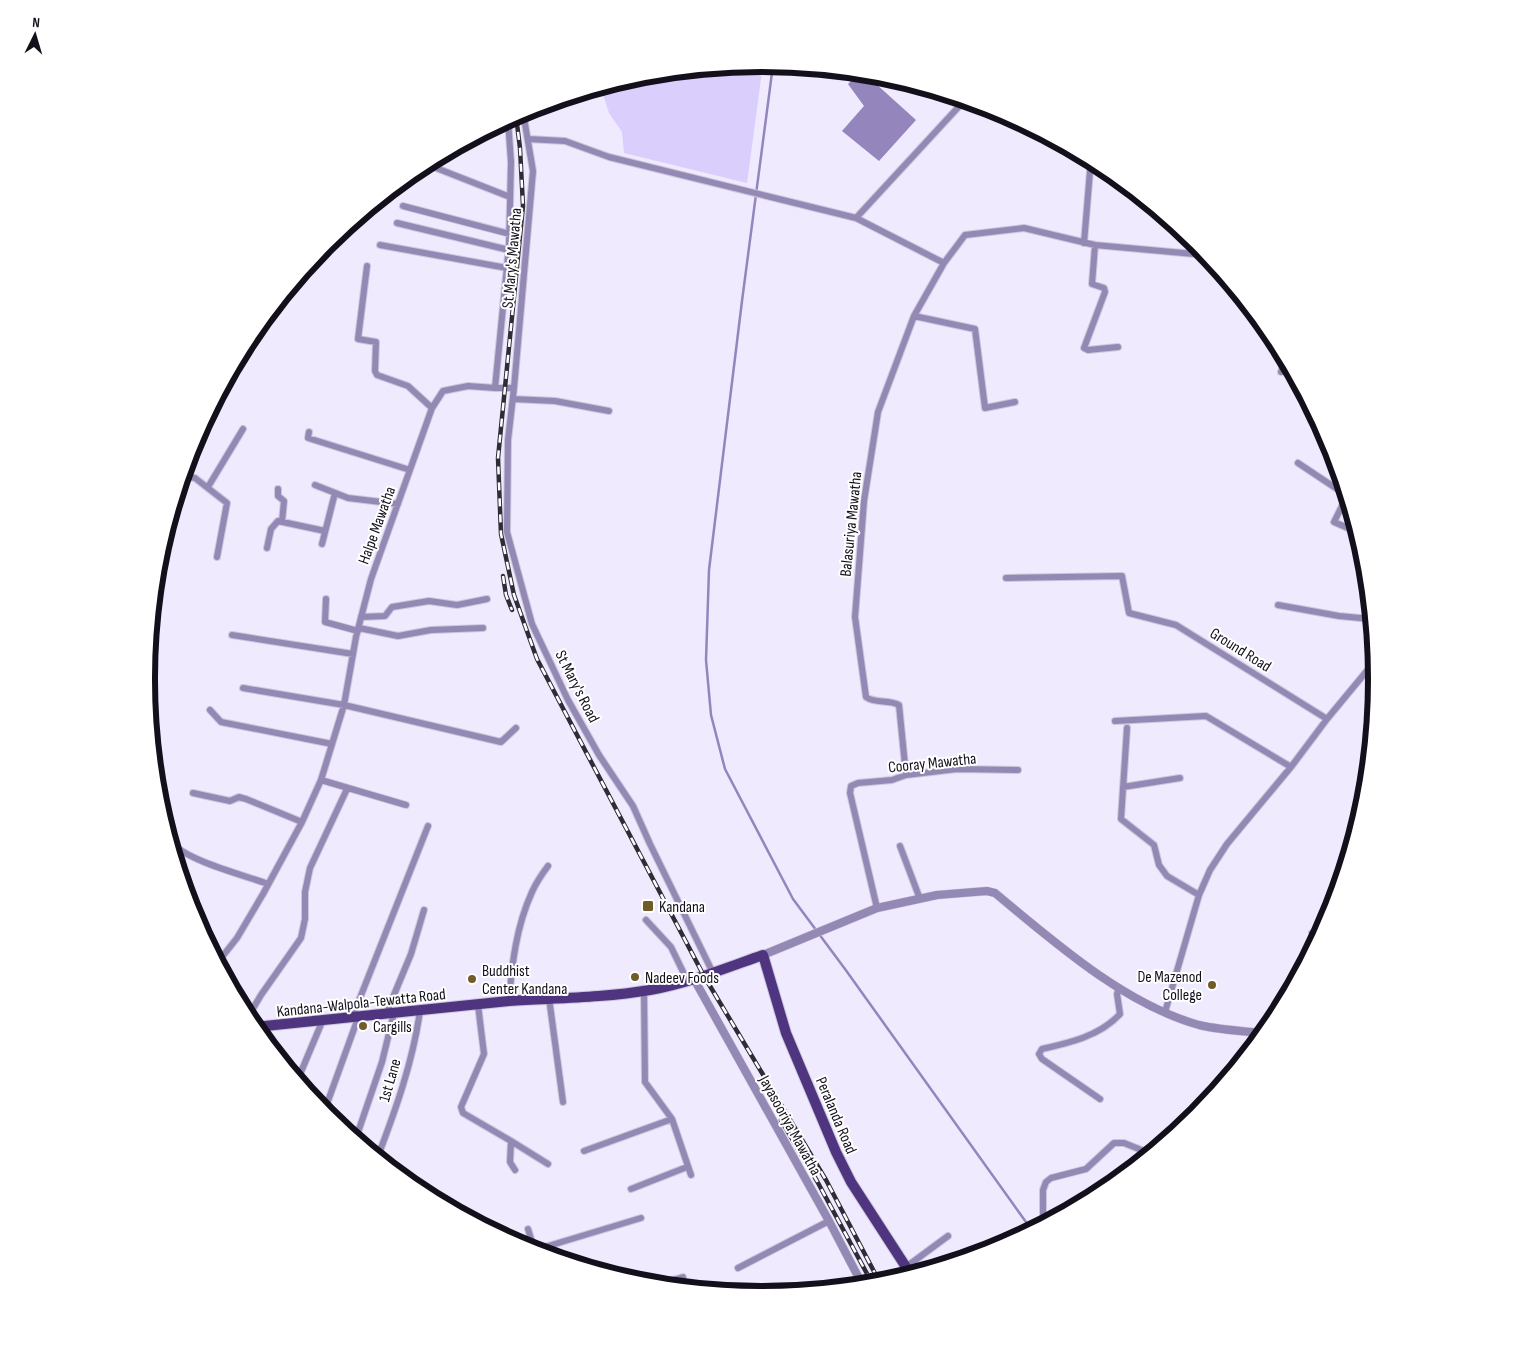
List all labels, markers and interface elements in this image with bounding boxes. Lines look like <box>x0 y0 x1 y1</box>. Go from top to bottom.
north arrow <box>10 10 60 60</box>
text: N <box>32 14 41 31</box>
street label: St.Mary's Mawatha <box>499 207 526 309</box>
street label: Balasuriya Mawatha <box>837 471 866 578</box>
street label: Halpe Mawatha <box>355 484 400 567</box>
street label: Ground Road <box>1206 624 1274 676</box>
street label: St Mary's Road <box>550 647 603 726</box>
street label: Cooray Mawatha <box>887 749 977 778</box>
place label: Kandana <box>659 898 705 917</box>
marker: Kandana <box>641 899 655 913</box>
place label: Buddhist Center Kandana <box>482 962 567 999</box>
place label: De Mazenod College <box>1137 968 1202 1005</box>
place label: Nadeev Foods <box>645 969 719 988</box>
marker: Nadeev Foods <box>629 971 641 983</box>
marker: Buddhist Center Kandana <box>466 973 478 985</box>
marker: De Mazenod College <box>1206 979 1218 991</box>
street label: Kandana-Walpola-Tewatta Road <box>276 985 447 1022</box>
place label: Cargills <box>373 1018 412 1037</box>
marker: Cargills <box>357 1020 369 1032</box>
street label: 1st Lane <box>375 1057 406 1104</box>
street label: Jayasooriya Mawatha <box>754 1072 825 1179</box>
street label: Peralanda Road <box>811 1074 860 1157</box>

